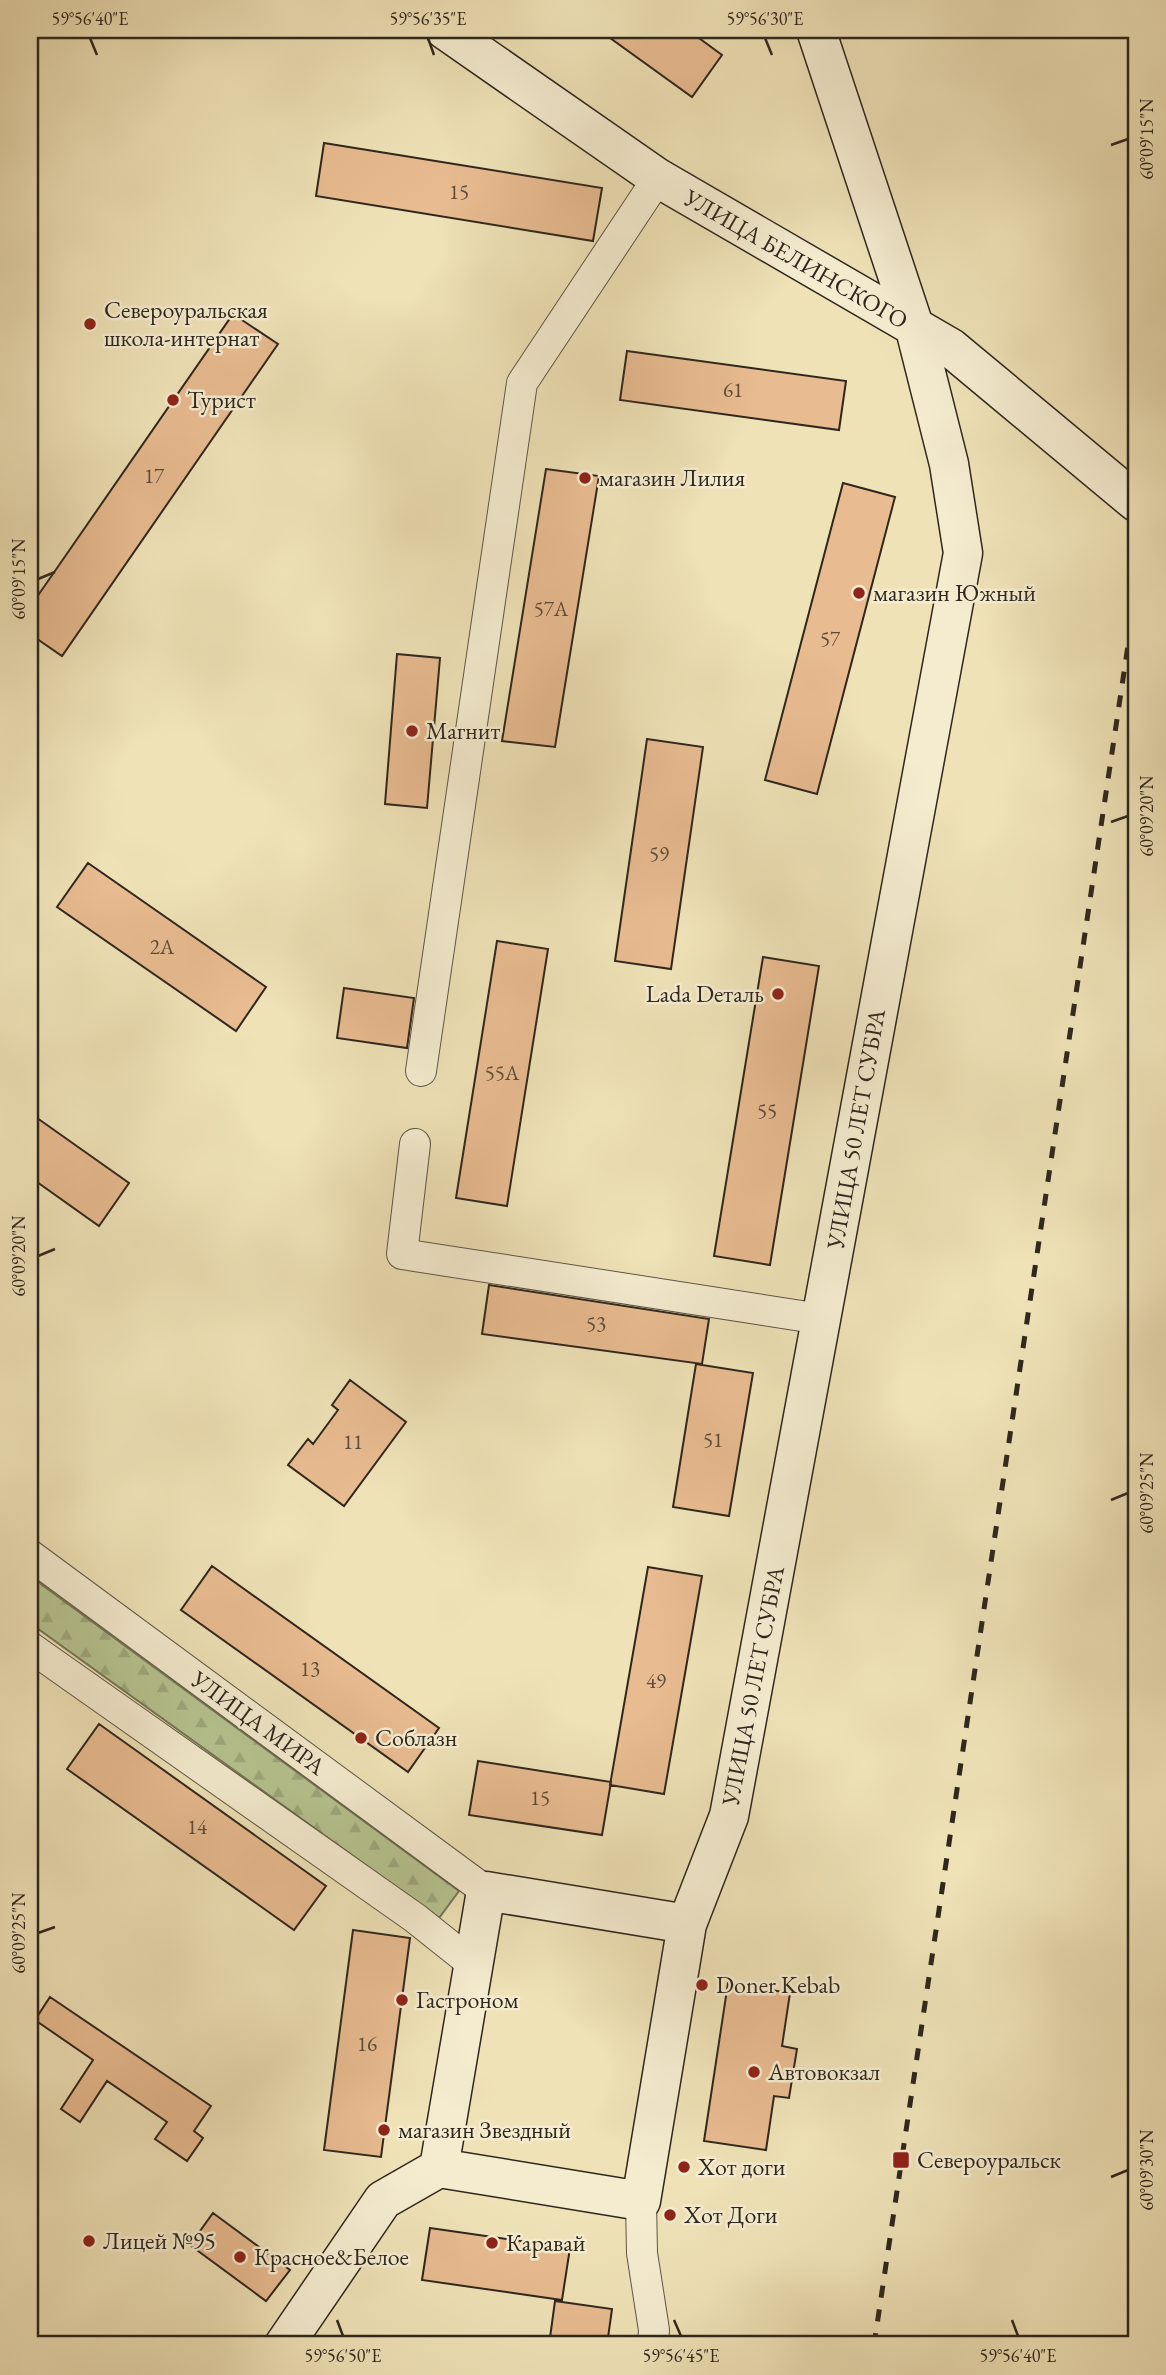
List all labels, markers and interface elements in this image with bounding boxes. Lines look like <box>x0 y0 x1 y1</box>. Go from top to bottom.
text: 59°56'40"E <box>52 7 128 30</box>
text: 59°56'35"E <box>390 7 466 30</box>
text: 59°56'30"E <box>727 7 803 30</box>
text: 60°09'15"N <box>1135 98 1158 179</box>
house number: 15 <box>449 178 469 205</box>
street label: УЛИЦА БЕЛИНСКОГО <box>678 181 914 335</box>
place label: Североуральская школа-интернат <box>104 294 268 353</box>
marker: Североуральская школа-интернат <box>82 316 98 332</box>
house number: 61 <box>723 376 743 403</box>
place label: Турист <box>187 384 256 415</box>
marker: Турист <box>165 392 181 408</box>
house number: 17 <box>144 462 165 489</box>
place label: магазин Лилия <box>599 462 746 493</box>
marker: магазин Лилия <box>577 470 593 486</box>
text: 60°09'15"N <box>7 538 30 619</box>
place label: магазин Южный <box>873 577 1036 608</box>
marker: магазин Южный <box>851 585 867 601</box>
house number: 57А <box>534 595 569 622</box>
house number: 57 <box>820 625 841 652</box>
place label: Магнит <box>426 715 500 746</box>
marker: Магнит <box>404 723 420 739</box>
text: 60°09'20"N <box>1135 775 1158 856</box>
house number: 59 <box>649 840 669 867</box>
house number: 2А <box>150 933 175 960</box>
place label: Lada Dеталь <box>646 978 764 1009</box>
marker: Lada Dеталь <box>770 986 786 1002</box>
street label: УЛИЦА 50 ЛЕТ СУБРА <box>819 1006 892 1252</box>
house number: 55А <box>485 1059 520 1086</box>
house number: 55 <box>757 1097 777 1124</box>
text: 60°09'20"N <box>7 1215 30 1296</box>
house number: 53 <box>586 1310 606 1337</box>
house number: 51 <box>703 1426 723 1453</box>
house number: 11 <box>343 1428 363 1455</box>
text: 60°09'25"N <box>1135 1452 1158 1533</box>
street label: УЛИЦА 50 ЛЕТ СУБРА <box>714 1563 791 1809</box>
house number: 13 <box>300 1655 320 1682</box>
street label: УЛИЦА МИРА <box>184 1663 332 1782</box>
house number: 49 <box>646 1667 666 1694</box>
place label: Соблазн <box>375 1722 457 1753</box>
marker: Соблазн <box>353 1730 369 1746</box>
house number: 15 <box>530 1784 550 1811</box>
house number: 14 <box>187 1813 208 1840</box>
text: 60°09'25"N <box>7 1892 30 1973</box>
place label: Doner Kebab <box>716 1969 840 2000</box>
marker: Doner Kebab <box>694 1977 710 1993</box>
place label: Гастроном <box>416 1984 518 2015</box>
marker: Гастроном <box>394 1992 410 2008</box>
house number: 16 <box>357 2030 377 2057</box>
place label: Автовокзал <box>767 2056 880 2087</box>
marker: Автовокзал <box>746 2064 762 2080</box>
place label: магазин Звездный <box>398 2114 571 2145</box>
marker: магазин Звездный <box>376 2122 392 2138</box>
text: 60°09'30"N <box>1135 2129 1158 2210</box>
place label: Североуральск <box>917 2144 1061 2175</box>
marker: Североуральск <box>891 2150 911 2170</box>
place label: Хот доги <box>697 2151 786 2182</box>
marker: Хот доги <box>676 2159 692 2175</box>
place label: Хот Доги <box>683 2199 778 2230</box>
marker: Хот Доги <box>662 2207 678 2223</box>
place label: Лицей №95 <box>103 2225 216 2256</box>
place label: Каравай <box>506 2227 586 2258</box>
marker: Лицей №95 <box>81 2233 97 2249</box>
marker: Каравай <box>484 2235 500 2251</box>
place label: Красное&Белое <box>254 2241 409 2272</box>
marker: Красное&Белое <box>232 2249 248 2265</box>
text: 59°56'50"E <box>305 2344 381 2367</box>
text: 59°56'45"E <box>643 2344 719 2367</box>
text: 59°56'40"E <box>980 2344 1056 2367</box>

